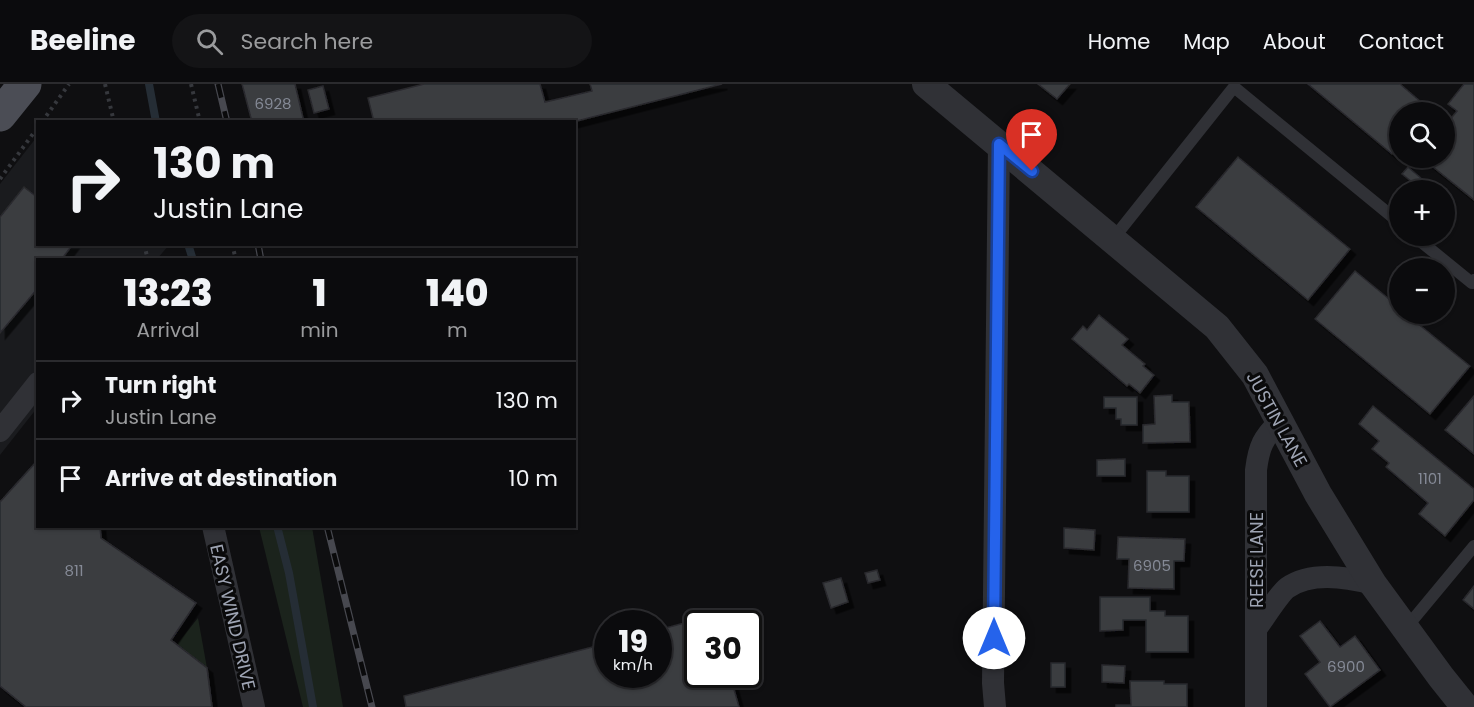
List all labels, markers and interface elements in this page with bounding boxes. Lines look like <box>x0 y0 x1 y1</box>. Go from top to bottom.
search box <box>172 14 592 68</box>
text: Beeline <box>30 21 136 60</box>
icon: search <box>193 25 226 58</box>
text: Search here <box>241 26 373 57</box>
text: Home <box>1088 27 1150 56</box>
text: Map <box>1183 27 1230 56</box>
text: About <box>1263 27 1326 56</box>
text: Contact <box>1359 27 1444 56</box>
house number: 6928 <box>254 93 292 114</box>
map controls <box>1389 102 1455 324</box>
button: search <box>1389 102 1455 168</box>
pin <box>1006 109 1057 171</box>
icon: arrive <box>1015 118 1048 151</box>
text: 130 m <box>153 134 275 193</box>
icon: right <box>54 144 132 222</box>
button: + <box>1389 180 1455 246</box>
text: Justin Lane <box>153 190 304 227</box>
button: − <box>1389 258 1455 324</box>
text: 13:23 <box>123 268 213 319</box>
text: 1 <box>312 268 326 319</box>
text: 140 <box>426 268 488 319</box>
text: Arrival <box>137 316 200 344</box>
text: min <box>300 316 339 344</box>
text: m <box>447 316 468 344</box>
street label: JUSTIN LANE <box>1240 367 1314 471</box>
text: Turn right <box>105 370 216 401</box>
icon: right <box>54 384 87 417</box>
text: 130 m <box>496 385 558 416</box>
text: Justin Lane <box>105 403 217 431</box>
icon: arrive <box>54 462 87 495</box>
text: Arrive at destination <box>105 463 337 494</box>
text: 10 m <box>509 463 558 494</box>
house number: 1101 <box>1418 468 1442 489</box>
street label: REESE LANE <box>1244 512 1269 608</box>
street label: EASY WIND DRIVE <box>204 542 262 692</box>
house number: 6905 <box>1133 555 1171 576</box>
house number: 811 <box>64 560 84 581</box>
position arrow <box>962 606 1026 670</box>
speed limit sign: 30 <box>684 610 762 688</box>
text: 19 <box>618 620 648 663</box>
text: km/h <box>613 654 653 675</box>
house number: 6900 <box>1327 656 1365 677</box>

